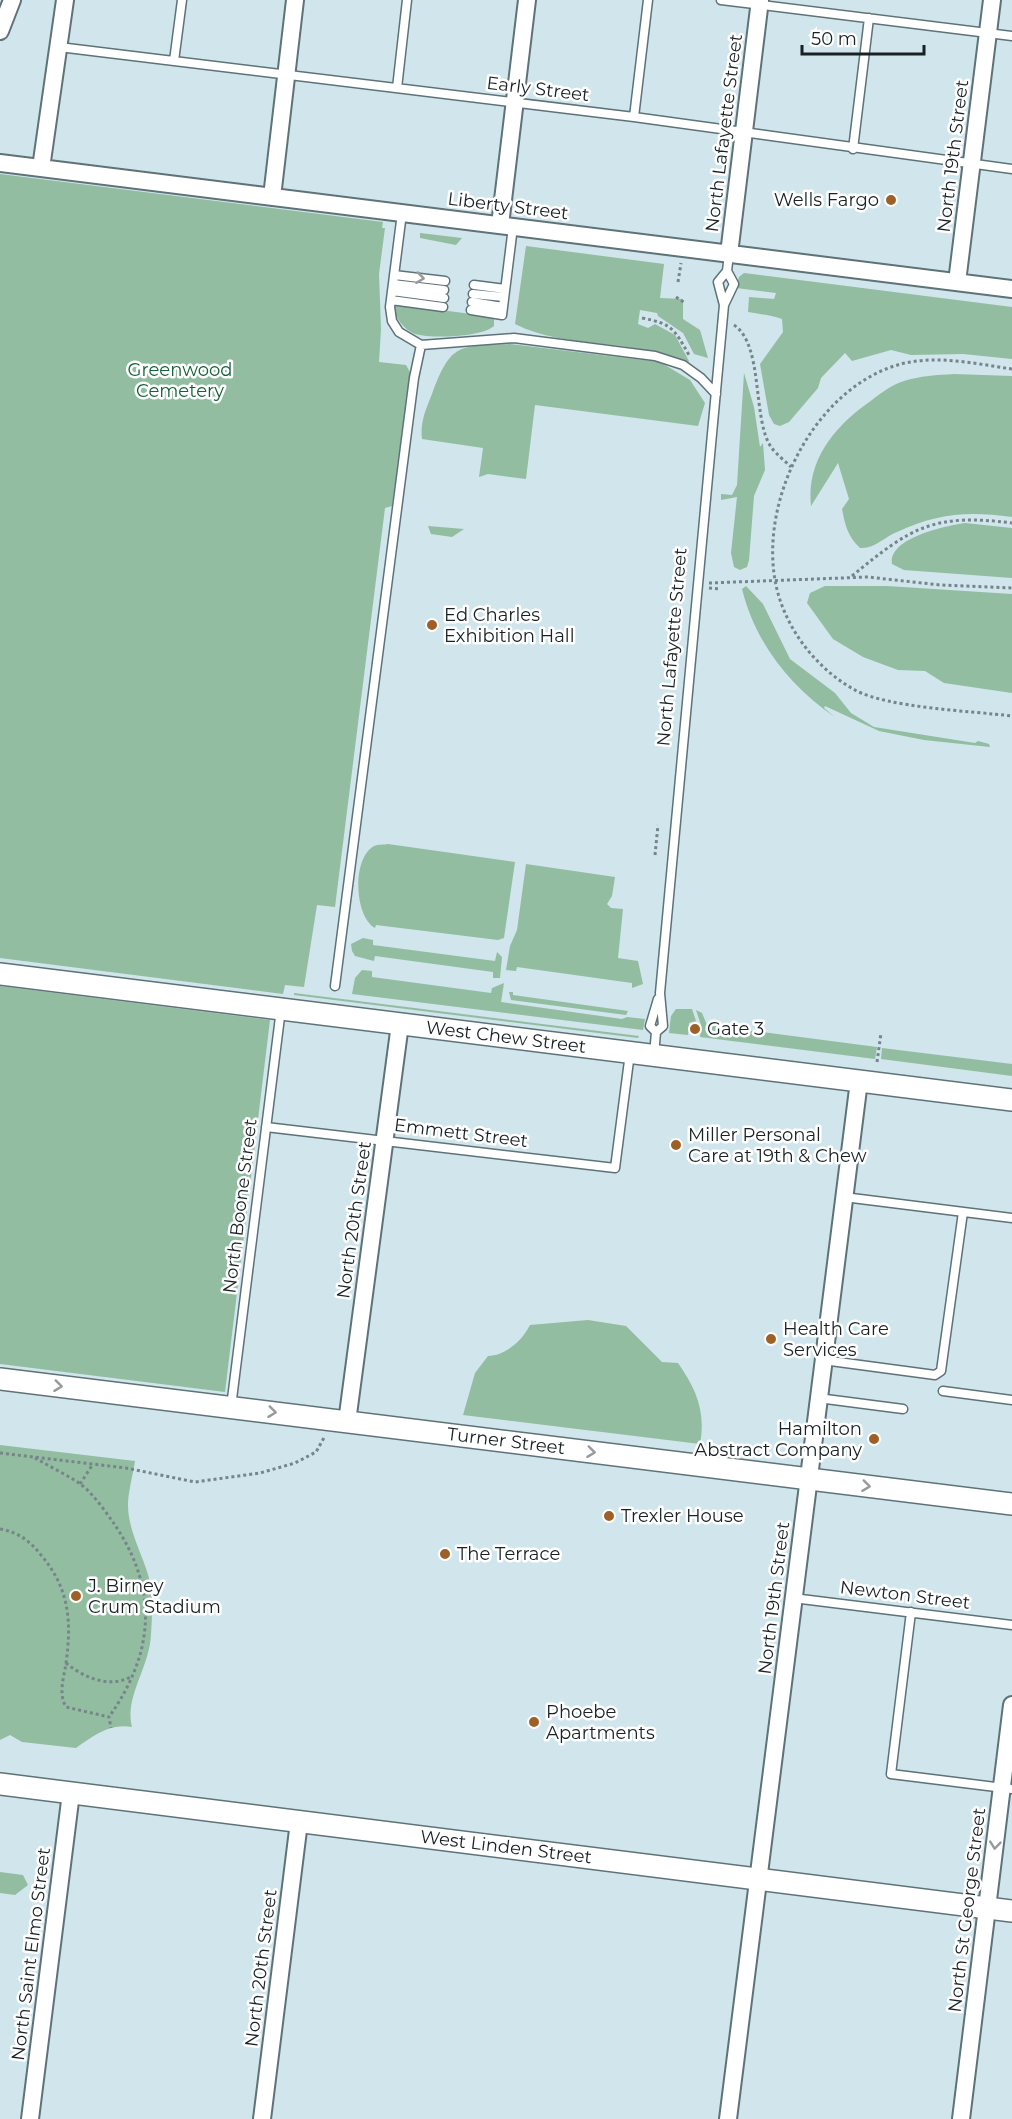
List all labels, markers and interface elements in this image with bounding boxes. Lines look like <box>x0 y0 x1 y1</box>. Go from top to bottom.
scale bar <box>802 18 924 56</box>
text: 50 m <box>811 28 857 50</box>
street label: North Lafayette Street <box>701 33 747 233</box>
street label: Early Street <box>485 72 591 106</box>
street label: North 19th Street <box>933 78 973 234</box>
street label: Liberty Street <box>446 188 570 224</box>
place label: Wells Fargo <box>774 189 879 211</box>
marker: Wells Fargo <box>884 193 898 207</box>
one-way arrow <box>415 271 424 283</box>
park label: Greenwood Cemetery <box>128 359 232 402</box>
street label: North Lafayette Street <box>652 547 692 747</box>
place label: Ed Charles Exhibition Hall <box>444 604 575 647</box>
marker: Ed Charles Exhibition Hall <box>425 618 439 632</box>
street label: West Chew Street <box>425 1016 587 1058</box>
place label: Gate 3 <box>707 1018 764 1040</box>
marker: Gate 3 <box>688 1022 702 1036</box>
street label: Emmett Street <box>393 1114 529 1152</box>
street label: North Boone Street <box>218 1117 262 1295</box>
place label: Miller Personal Care at 19th & Chew <box>688 1124 867 1167</box>
marker: Miller Personal Care at 19th & Chew <box>669 1138 683 1152</box>
street label: North 20th Street <box>332 1140 376 1300</box>
place label: Health Care Services <box>783 1318 889 1361</box>
marker: Health Care Services <box>764 1332 778 1346</box>
one-way arrow <box>53 1379 63 1392</box>
one-way arrow <box>268 1406 277 1418</box>
place label: Hamilton Abstract Company <box>694 1418 862 1461</box>
street label: Turner Street <box>446 1423 566 1459</box>
marker: Hamilton Abstract Company <box>867 1432 881 1446</box>
one-way arrow <box>586 1445 596 1458</box>
one-way arrow <box>861 1479 871 1492</box>
place label: Trexler House <box>621 1505 744 1527</box>
marker: Trexler House <box>602 1509 616 1523</box>
street label: North 19th Street <box>754 1520 794 1676</box>
place label: The Terrace <box>457 1543 560 1565</box>
marker: The Terrace <box>438 1547 452 1561</box>
place label: J. Birney Crum Stadium <box>87 1575 221 1618</box>
street label: Newton Street <box>839 1576 971 1614</box>
marker: J. Birney Crum Stadium <box>69 1589 83 1603</box>
place label: Phoebe Apartments <box>546 1701 655 1744</box>
marker: Phoebe Apartments <box>527 1715 541 1729</box>
street label: North St George Street <box>944 1806 990 2014</box>
street label: West Linden Street <box>419 1826 593 1868</box>
one-way arrow <box>989 1841 1001 1850</box>
street label: North Saint Elmo Street <box>7 1846 55 2062</box>
street label: North 20th Street <box>240 1888 282 2048</box>

